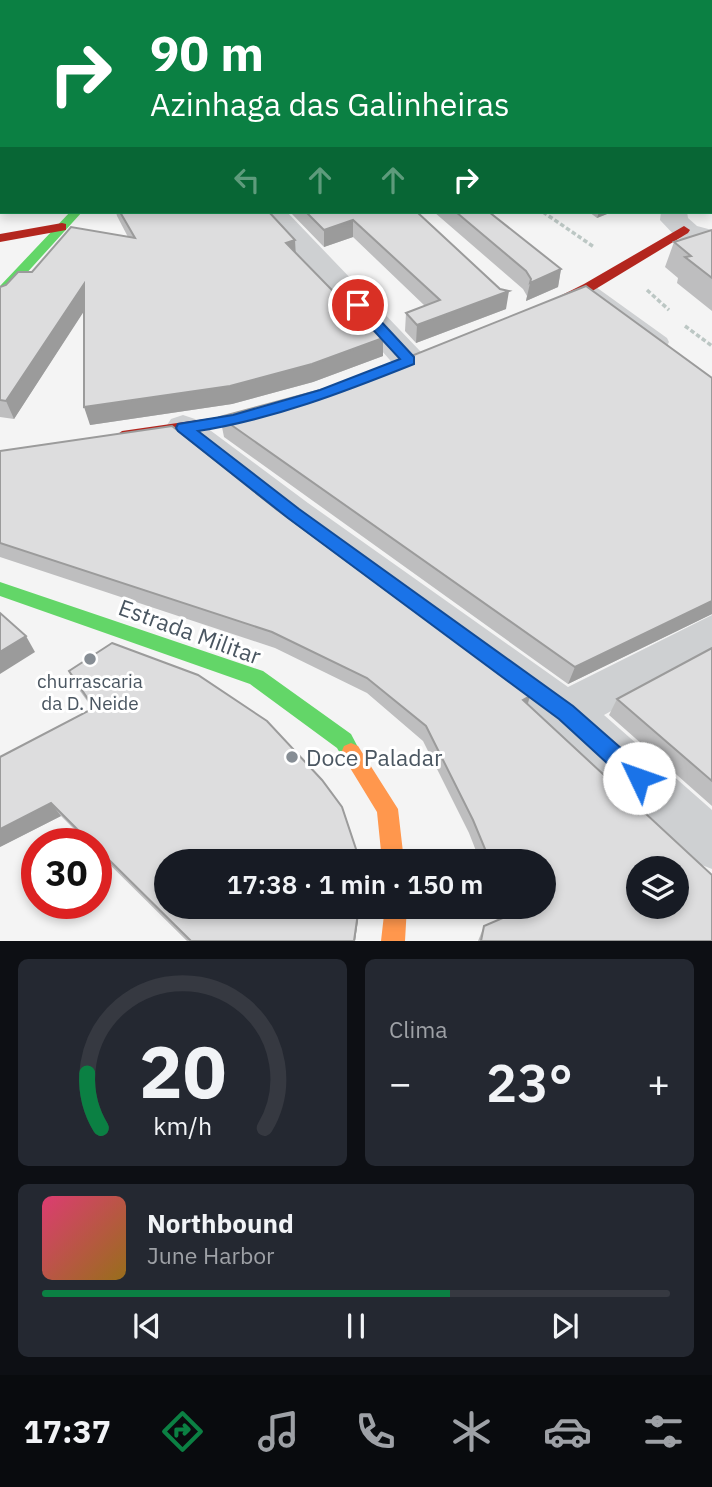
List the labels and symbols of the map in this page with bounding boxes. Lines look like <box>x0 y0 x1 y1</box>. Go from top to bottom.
pin <box>328 275 388 335</box>
street label: Estrada Militar <box>115 591 266 671</box>
marker: churrascaria da D. Neide <box>82 651 98 667</box>
place label: churrascaria da D. Neide <box>37 669 143 715</box>
position arrow <box>602 741 676 815</box>
place label: Doce Paladar <box>306 742 443 772</box>
marker: Doce Paladar <box>284 749 300 765</box>
speed limit sign: 30 <box>21 828 112 919</box>

